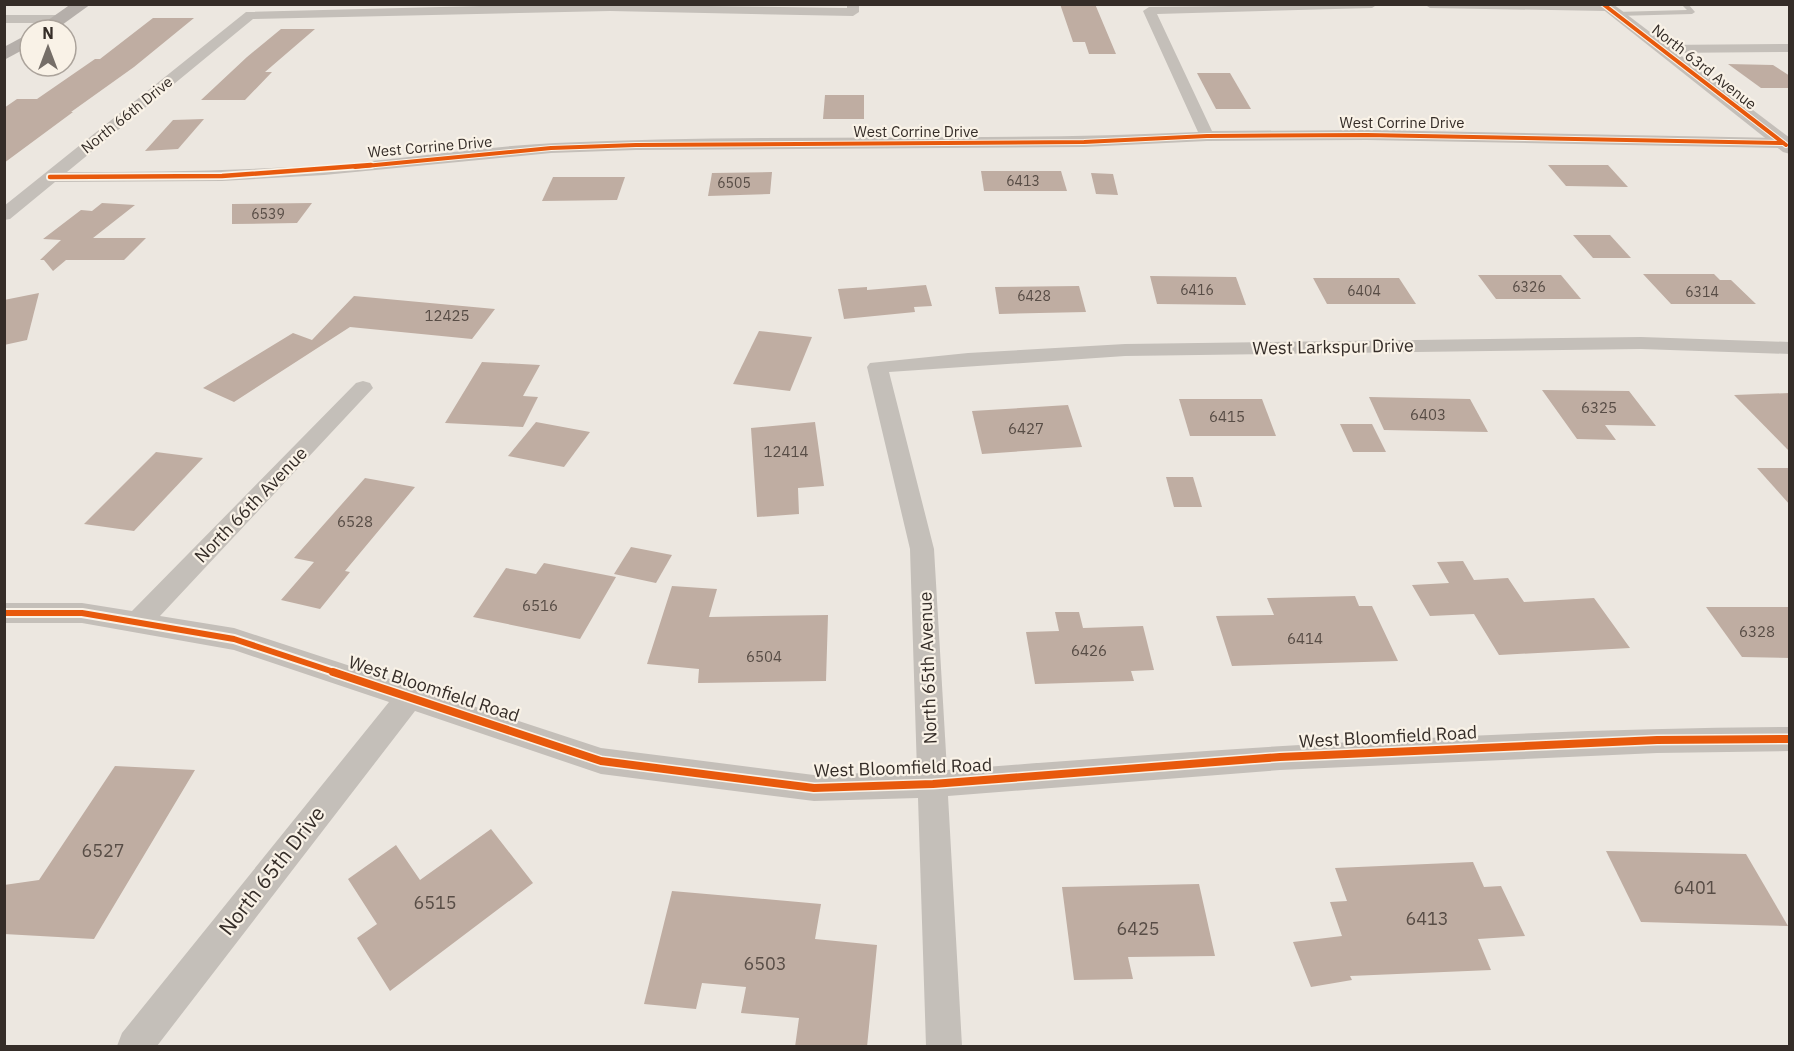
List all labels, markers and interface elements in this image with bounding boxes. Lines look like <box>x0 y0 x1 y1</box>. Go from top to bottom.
north arrow <box>18 18 78 78</box>
street label: North 63rd Avenue <box>1648 20 1760 113</box>
text: N <box>42 23 54 43</box>
street label: North 66th Drive <box>77 72 176 157</box>
street label: West Corrine Drive <box>1340 113 1464 132</box>
street label: West Corrine Drive <box>854 122 978 141</box>
street label: West Corrine Drive <box>367 132 493 161</box>
house number: 6413 <box>1006 172 1040 190</box>
house number: 6505 <box>717 174 751 192</box>
house number: 6539 <box>251 205 285 223</box>
house number: 6326 <box>1512 278 1546 296</box>
house number: 6416 <box>1180 281 1214 299</box>
house number: 6404 <box>1347 282 1381 300</box>
house number: 6314 <box>1685 283 1719 301</box>
house number: 6428 <box>1017 287 1051 305</box>
house number: 12425 <box>424 306 470 325</box>
street label: West Larkspur Drive <box>1252 334 1414 359</box>
house number: 6325 <box>1581 398 1617 417</box>
house number: 6403 <box>1410 405 1446 424</box>
house number: 6415 <box>1209 407 1245 426</box>
house number: 6427 <box>1008 419 1044 438</box>
street label: North 66th Avenue <box>189 442 312 568</box>
house number: 12414 <box>763 442 809 461</box>
house number: 6528 <box>337 512 373 531</box>
street label: North 65th Avenue <box>913 591 942 745</box>
house number: 6516 <box>522 596 558 615</box>
house number: 6328 <box>1739 622 1775 641</box>
house number: 6414 <box>1287 629 1323 648</box>
house number: 6426 <box>1071 641 1107 660</box>
house number: 6504 <box>746 647 782 666</box>
street label: West Bloomfield Road <box>346 650 523 727</box>
street label: West Bloomfield Road <box>1298 720 1478 753</box>
street label: West Bloomfield Road <box>813 753 993 782</box>
street label: North 65th Drive <box>212 800 331 941</box>
house number: 6527 <box>81 839 125 862</box>
house number: 6401 <box>1673 876 1717 899</box>
house number: 6515 <box>413 891 457 914</box>
house number: 6413 <box>1405 907 1449 930</box>
house number: 6425 <box>1116 917 1160 940</box>
house number: 6503 <box>743 952 787 975</box>

